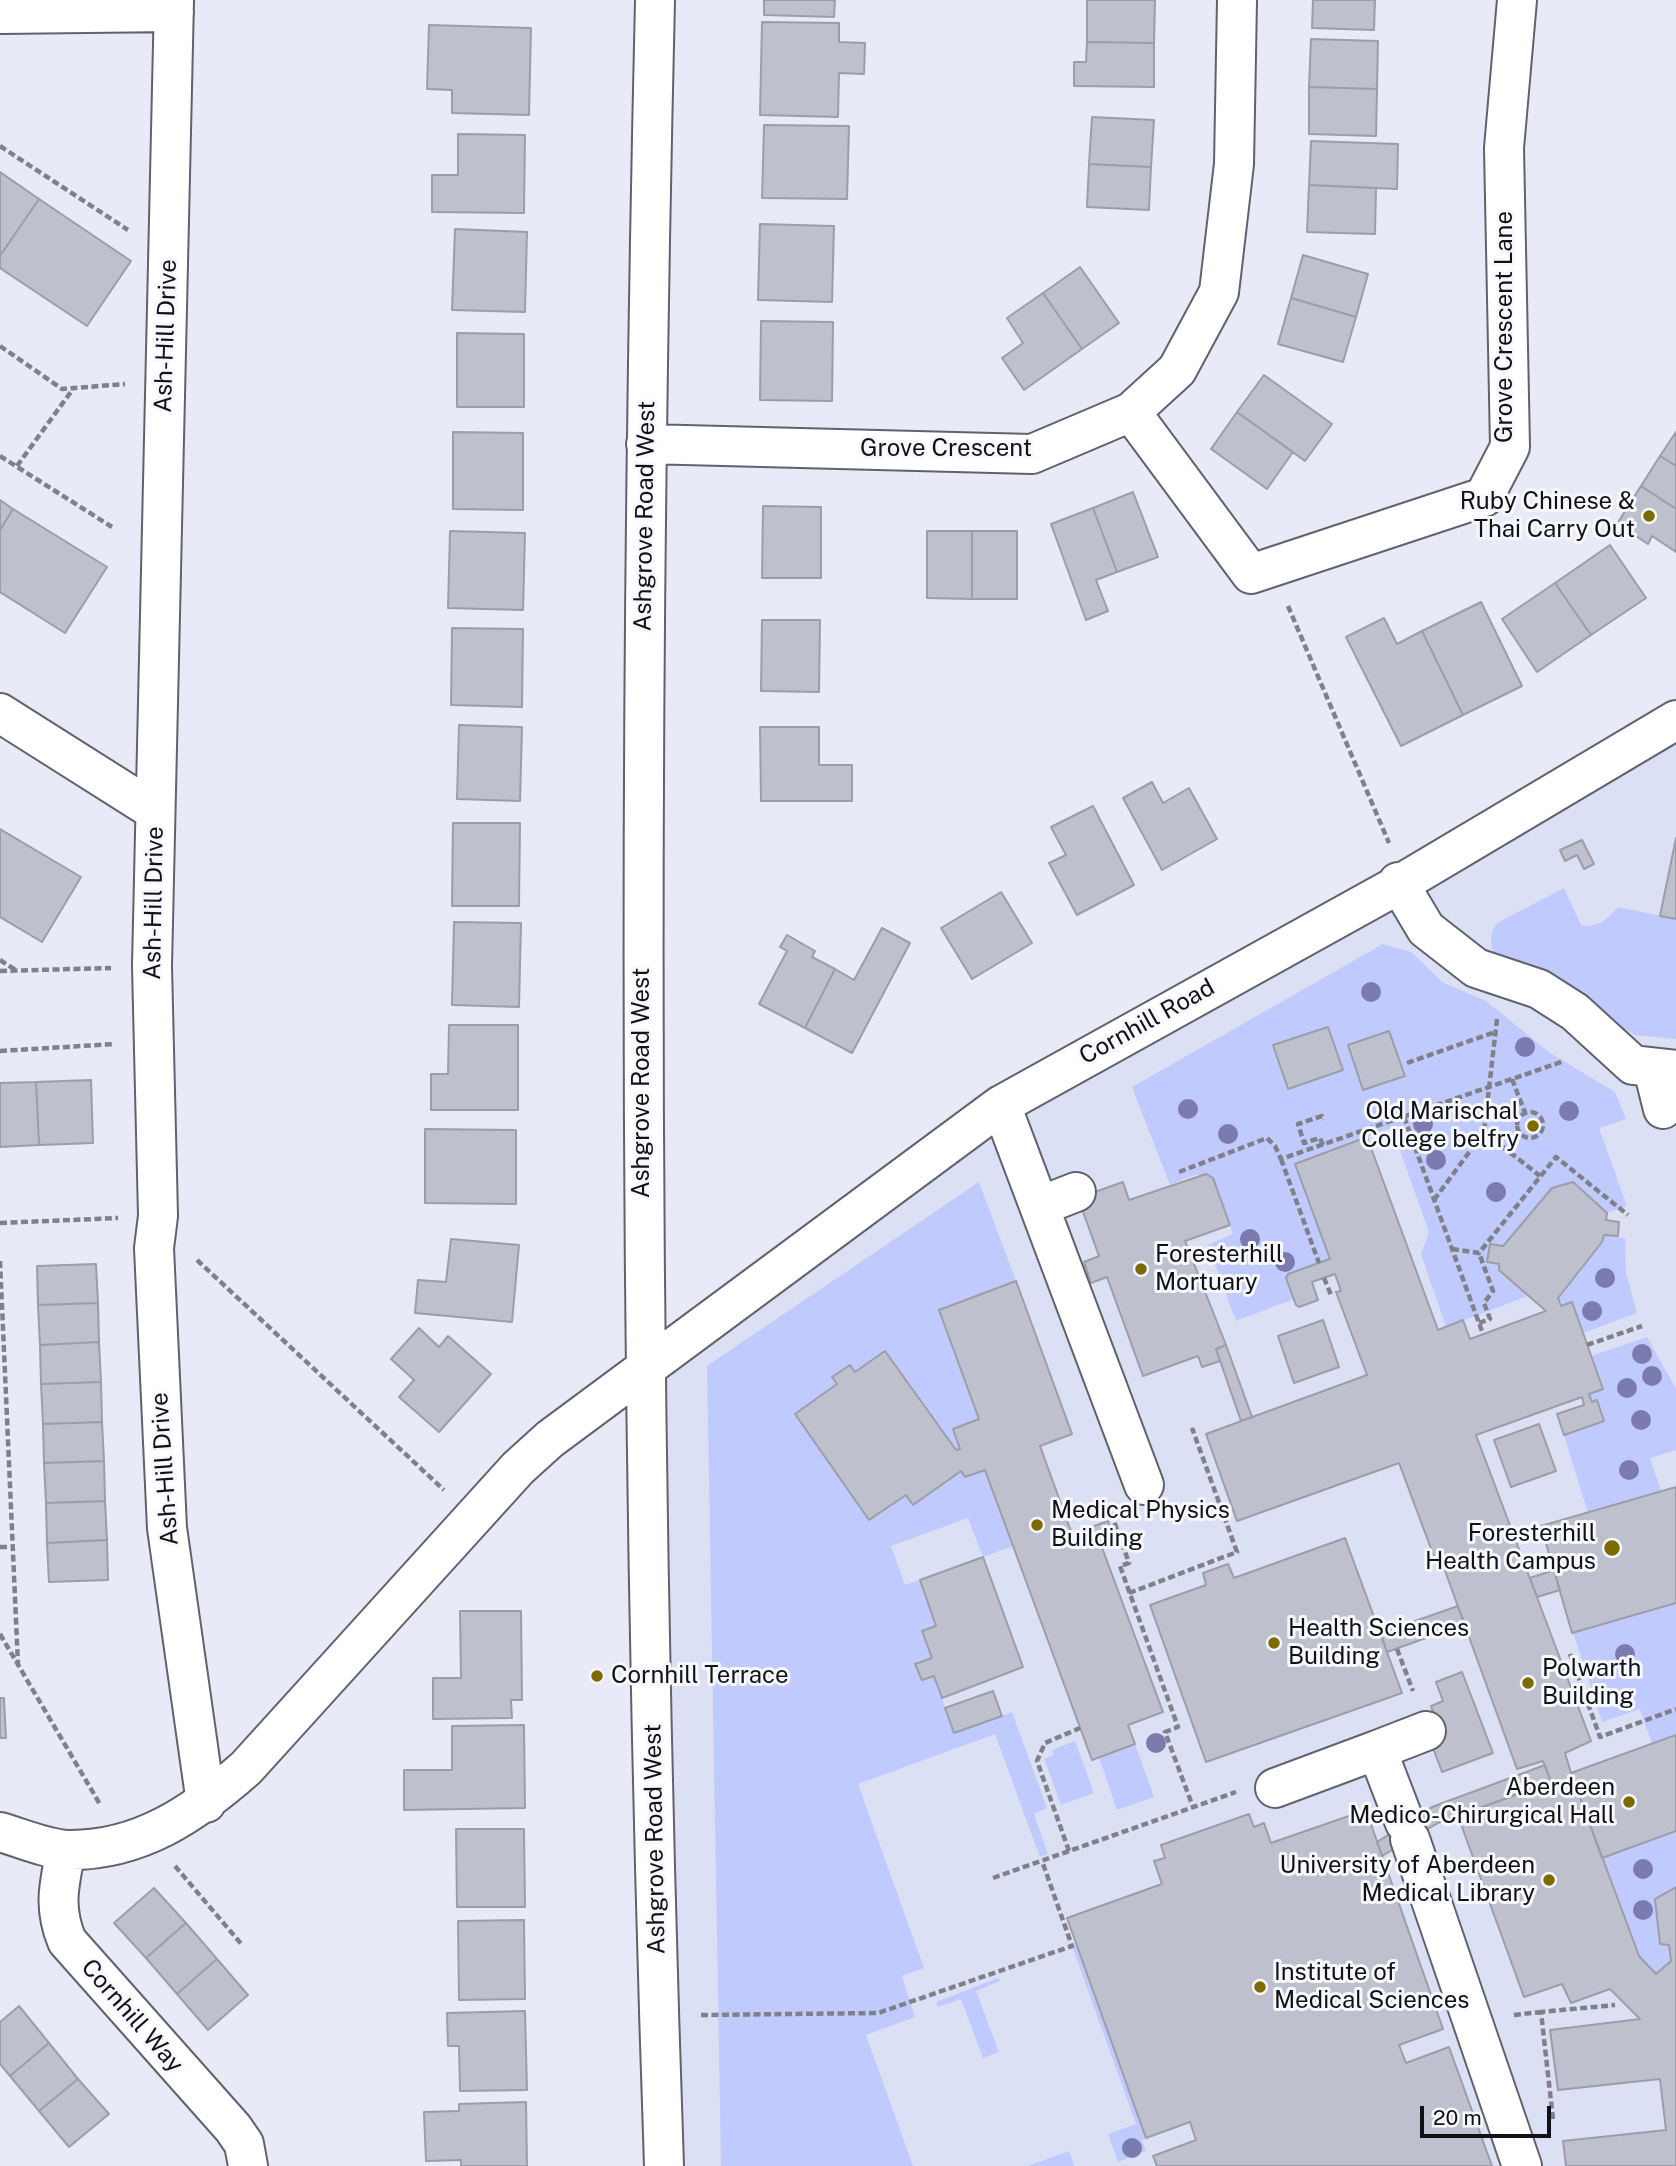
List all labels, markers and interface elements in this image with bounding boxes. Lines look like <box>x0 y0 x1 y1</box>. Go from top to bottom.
street label: Grove Crescent Lane <box>1491 211 1519 443</box>
street label: Ash-Hill Drive <box>149 259 183 413</box>
street label: Ashgrove Road West <box>629 400 661 632</box>
street label: Grove Crescent <box>860 435 1032 463</box>
place label: Ruby Chinese & Thai Carry Out <box>1460 488 1635 544</box>
marker: Ruby Chinese & Thai Carry Out <box>1641 508 1657 524</box>
street label: Ash-Hill Drive <box>138 826 170 980</box>
street label: Ashgrove Road West <box>628 968 656 1198</box>
street label: Cornhill Road <box>1074 973 1220 1071</box>
place label: Old Marischal College belfry <box>1361 1098 1519 1154</box>
marker: Old Marischal College belfry <box>1525 1118 1541 1134</box>
place label: Foresterhill Mortuary <box>1155 1241 1283 1297</box>
marker: Foresterhill Mortuary <box>1133 1261 1149 1277</box>
street label: Ash-Hill Drive <box>145 1391 185 1547</box>
place label: Medical Physics Building <box>1051 1497 1230 1553</box>
marker: Medical Physics Building <box>1029 1517 1045 1533</box>
place label: Foresterhill Health Campus <box>1425 1520 1596 1576</box>
marker: Foresterhill Health Campus <box>1602 1538 1622 1558</box>
place label: Health Sciences Building <box>1288 1615 1469 1671</box>
marker: Health Sciences Building <box>1266 1635 1282 1651</box>
place label: Polwarth Building <box>1542 1655 1641 1711</box>
place label: Cornhill Terrace <box>611 1662 789 1690</box>
marker: Cornhill Terrace <box>589 1668 605 1684</box>
marker: Polwarth Building <box>1520 1675 1536 1691</box>
street label: Ashgrove Road West <box>639 1723 671 1955</box>
place label: Aberdeen Medico-Chirurgical Hall <box>1349 1774 1615 1830</box>
marker: Aberdeen Medico-Chirurgical Hall <box>1621 1794 1637 1810</box>
place label: University of Aberdeen Medical Library <box>1280 1852 1535 1908</box>
marker: University of Aberdeen Medical Library <box>1541 1872 1557 1888</box>
street label: Cornhill Way <box>75 1953 189 2079</box>
place label: Institute of Medical Sciences <box>1274 1959 1469 2015</box>
marker: Institute of Medical Sciences <box>1252 1979 1268 1995</box>
scale bar <box>1424 2092 1555 2136</box>
text: 20 m <box>1433 2105 1482 2130</box>

